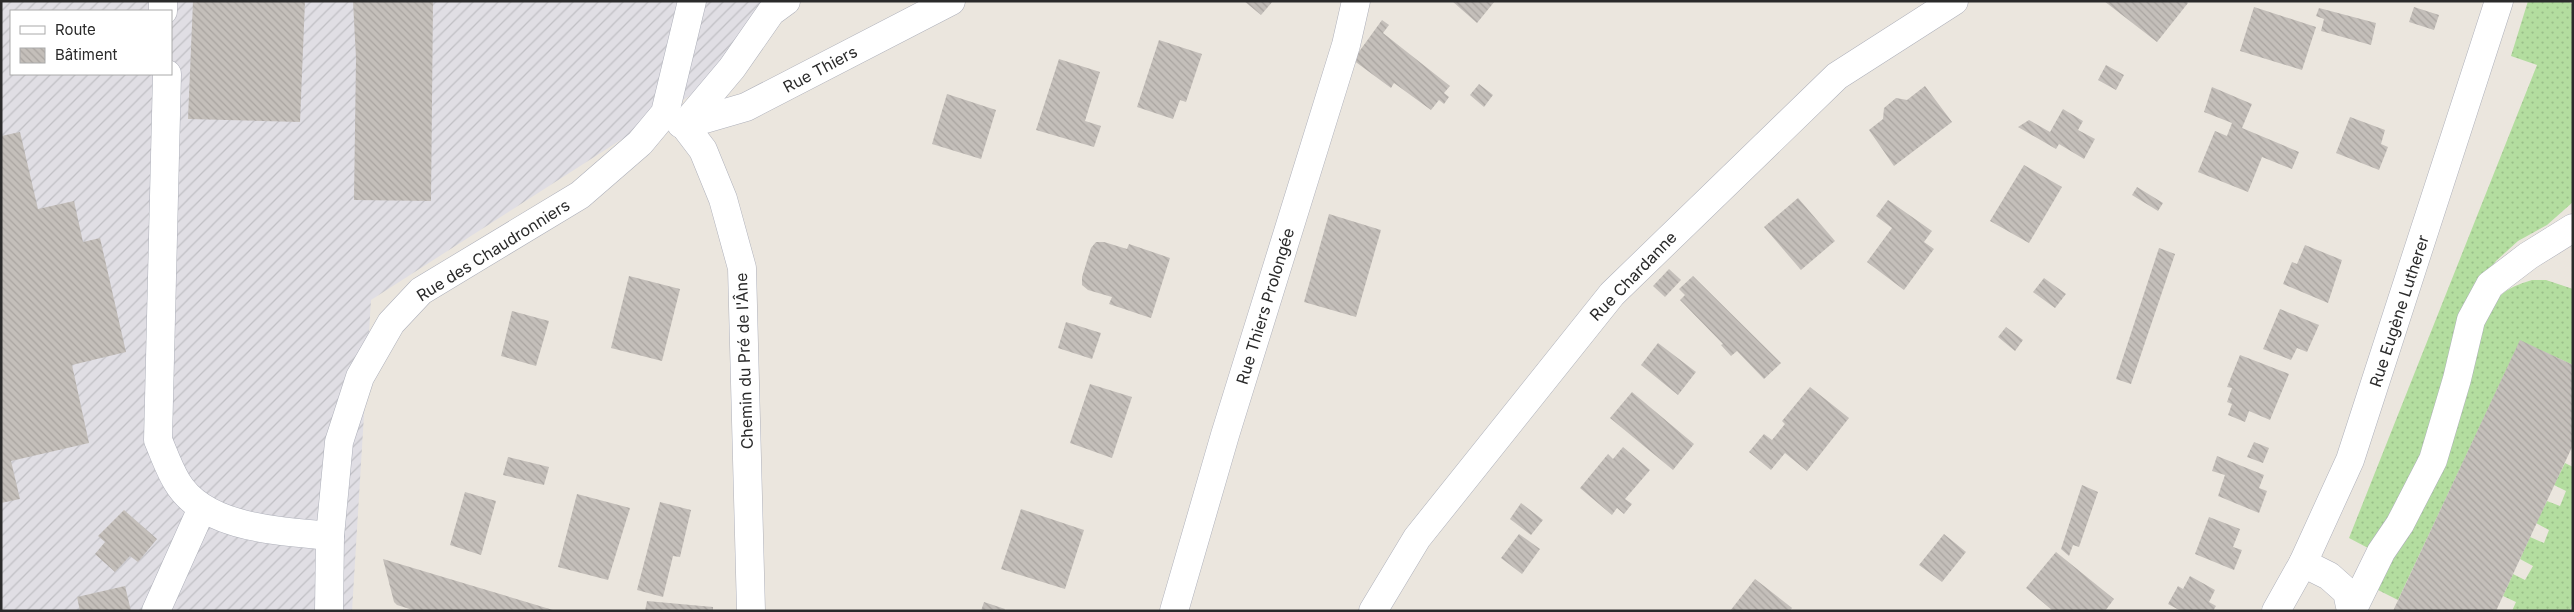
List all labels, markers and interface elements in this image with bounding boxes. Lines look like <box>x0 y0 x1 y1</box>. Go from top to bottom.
legend <box>10 10 172 75</box>
text: Route <box>55 20 96 39</box>
street label: Rue Thiers <box>780 41 860 97</box>
text: Bâtiment <box>55 45 118 64</box>
street label: Rue des Chaudronniers <box>413 195 573 305</box>
street label: Rue Thiers Prolongée <box>1232 225 1298 387</box>
street label: Rue Chardanne <box>1585 227 1681 325</box>
street label: Rue Eugène Lutherer <box>2365 232 2433 390</box>
street label: Chemin du Pré de l'Âne <box>731 272 757 450</box>

